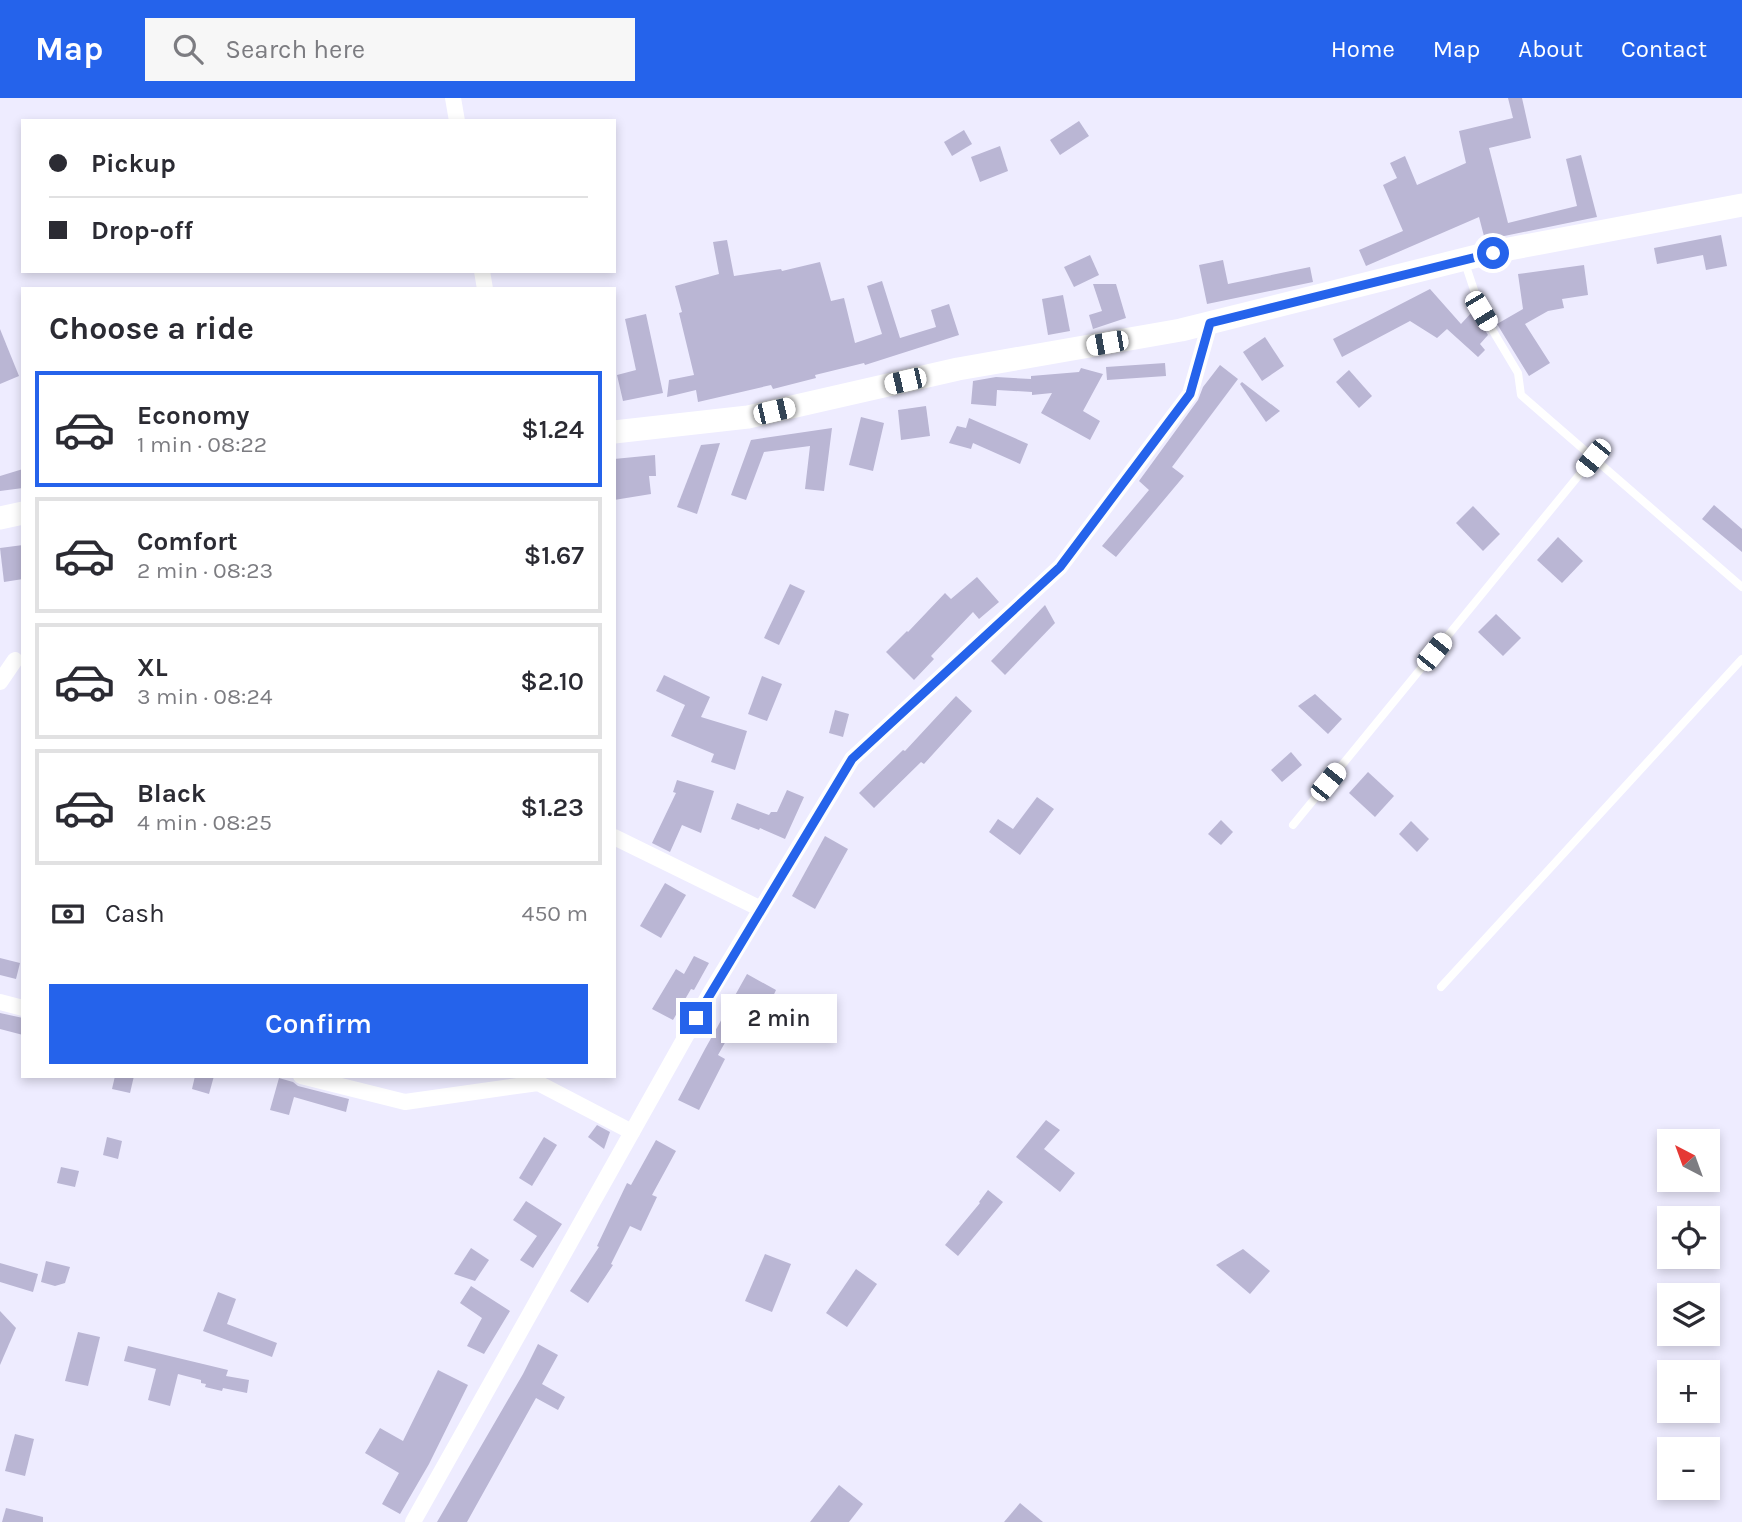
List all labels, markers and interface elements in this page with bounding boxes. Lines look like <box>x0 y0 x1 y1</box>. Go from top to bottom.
search box <box>145 18 635 81</box>
text: Map <box>35 30 103 68</box>
icon: search <box>169 30 207 68</box>
text: Search here <box>225 34 365 65</box>
text: Home <box>1331 35 1395 63</box>
text: Map <box>1433 35 1480 63</box>
text: About <box>1518 35 1583 63</box>
text: Contact <box>1621 35 1707 63</box>
text: Pickup <box>91 148 176 179</box>
text: Drop-off <box>91 215 193 246</box>
route start <box>1477 237 1509 269</box>
car <box>1462 288 1501 334</box>
text: Choose a ride <box>49 310 254 347</box>
car <box>1085 329 1130 357</box>
car <box>883 366 928 396</box>
car <box>752 396 797 426</box>
icon: car <box>53 398 116 461</box>
text: Economy <box>137 400 249 431</box>
text: $1.24 <box>521 414 584 445</box>
text: 1 min · 08:22 <box>137 431 267 458</box>
car <box>1572 435 1615 481</box>
icon: car <box>53 524 116 587</box>
text: Comfort <box>137 526 238 557</box>
text: $1.67 <box>524 540 584 571</box>
text: 2 min · 08:23 <box>137 557 273 584</box>
car <box>1413 629 1456 675</box>
icon: car <box>53 650 116 713</box>
text: XL <box>137 652 168 683</box>
text: $2.10 <box>520 666 584 697</box>
text: 3 min · 08:24 <box>137 683 273 710</box>
car <box>1307 759 1350 805</box>
icon: car <box>53 776 116 839</box>
text: Black <box>137 778 206 809</box>
text: $1.23 <box>521 792 584 823</box>
text: 4 min · 08:25 <box>137 809 272 836</box>
icon: cash <box>49 895 87 933</box>
text: Cash <box>105 898 165 929</box>
text: 450 m <box>522 900 588 927</box>
button: Confirm <box>49 984 588 1064</box>
callout: 2 min <box>720 993 836 1042</box>
route end <box>680 1002 712 1034</box>
text: 2 min <box>748 1005 810 1032</box>
north arrow <box>1657 1129 1720 1192</box>
map controls <box>1657 1129 1720 1500</box>
button: locate <box>1657 1206 1720 1269</box>
button: layers <box>1657 1283 1720 1346</box>
button: + <box>1657 1360 1720 1423</box>
button: − <box>1657 1437 1720 1500</box>

